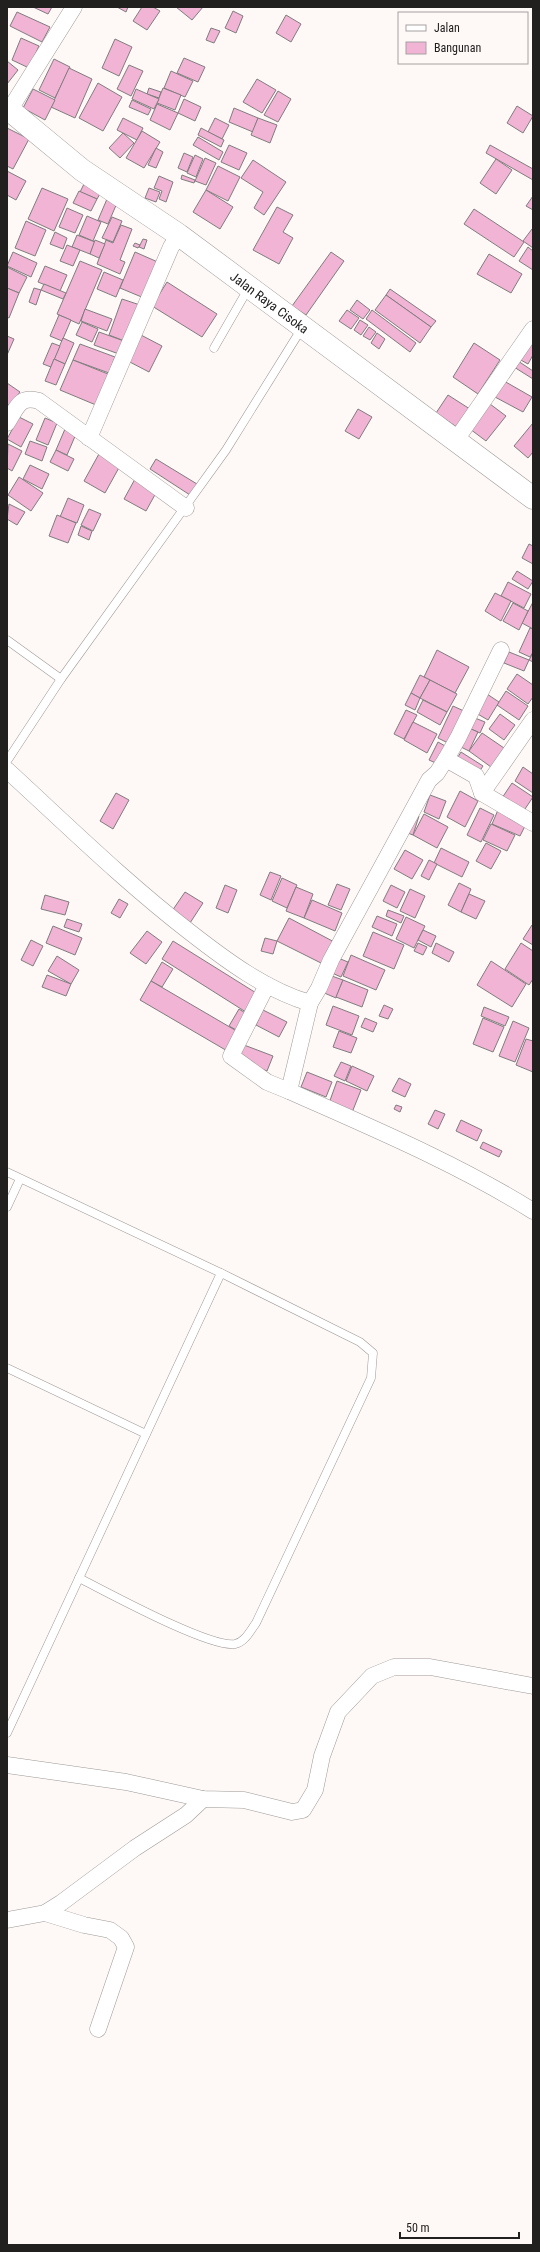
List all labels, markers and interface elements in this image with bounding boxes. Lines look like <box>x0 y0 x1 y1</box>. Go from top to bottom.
legend <box>398 12 528 64</box>
text: Jalan <box>434 21 460 35</box>
text: Bangunan <box>434 41 481 55</box>
street label: Jalan Raya Cisoka <box>228 268 312 336</box>
scale bar <box>400 2214 519 2240</box>
text: 50 m <box>406 2221 430 2235</box>

